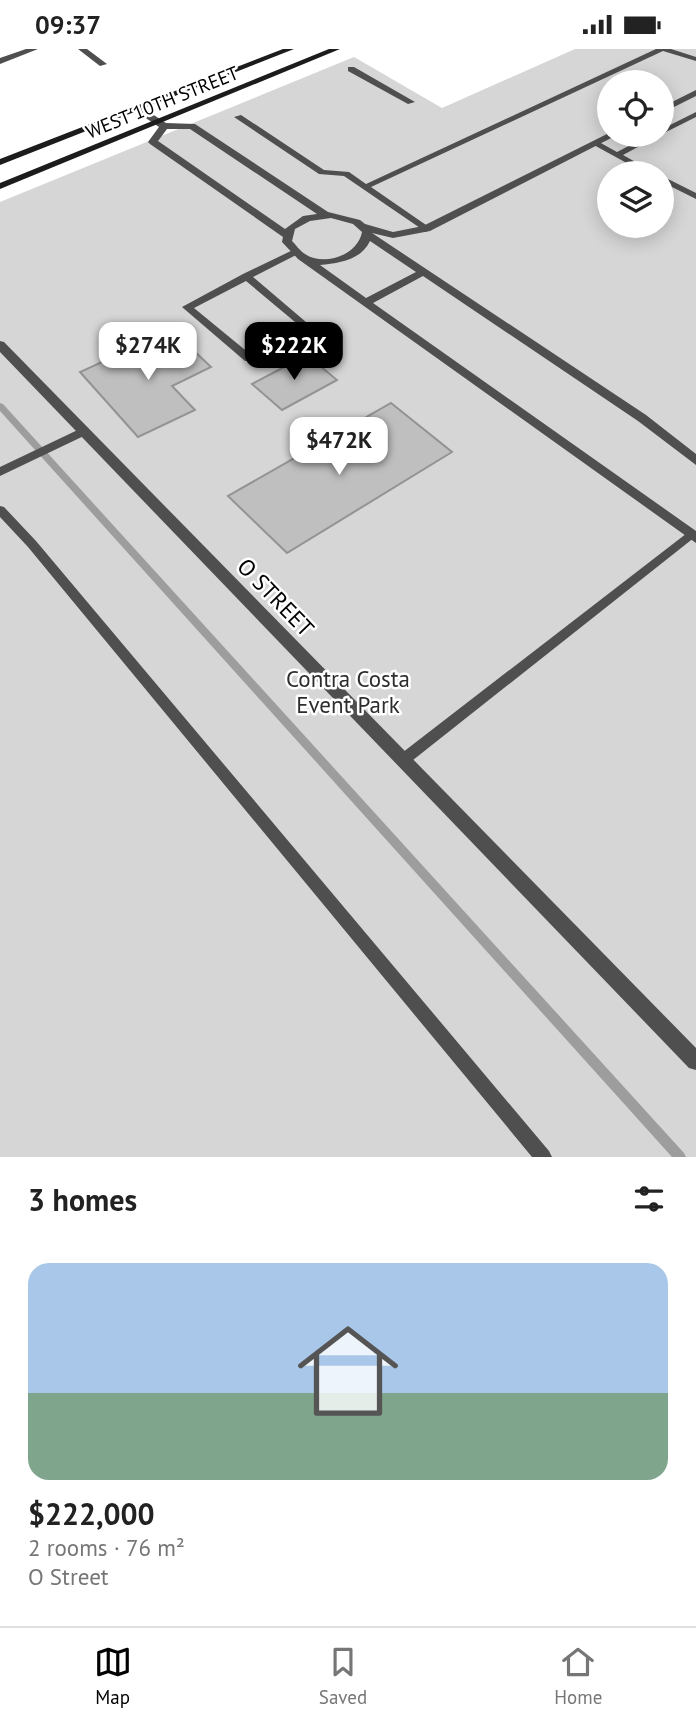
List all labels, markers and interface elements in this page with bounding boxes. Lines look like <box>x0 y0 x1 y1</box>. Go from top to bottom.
text: 09:37 <box>35 8 101 41</box>
street label: WEST 10TH STREET <box>82 60 242 144</box>
map controls <box>597 70 674 238</box>
button: locate <box>597 70 674 147</box>
button: layers <box>597 161 674 238</box>
pin: $274K <box>99 323 197 382</box>
pin: $222K <box>245 323 343 382</box>
text: $274K <box>115 330 181 359</box>
text: $222K <box>261 330 327 359</box>
pin: $472K <box>290 417 388 477</box>
text: $472K <box>306 425 372 454</box>
street label: O STREET <box>232 552 321 642</box>
park label: Contra Costa Event Park <box>286 664 410 719</box>
text: 3 homes <box>28 1180 137 1219</box>
icon: filters <box>630 1180 668 1218</box>
icon: home <box>285 1308 411 1434</box>
text: $222,000 <box>28 1494 155 1533</box>
text: 2 rooms · 76 m² <box>28 1533 185 1562</box>
text: O Street <box>28 1562 109 1591</box>
tab: Map <box>94 1643 132 1709</box>
tab: Saved <box>319 1643 367 1709</box>
tab: Home <box>554 1643 602 1709</box>

